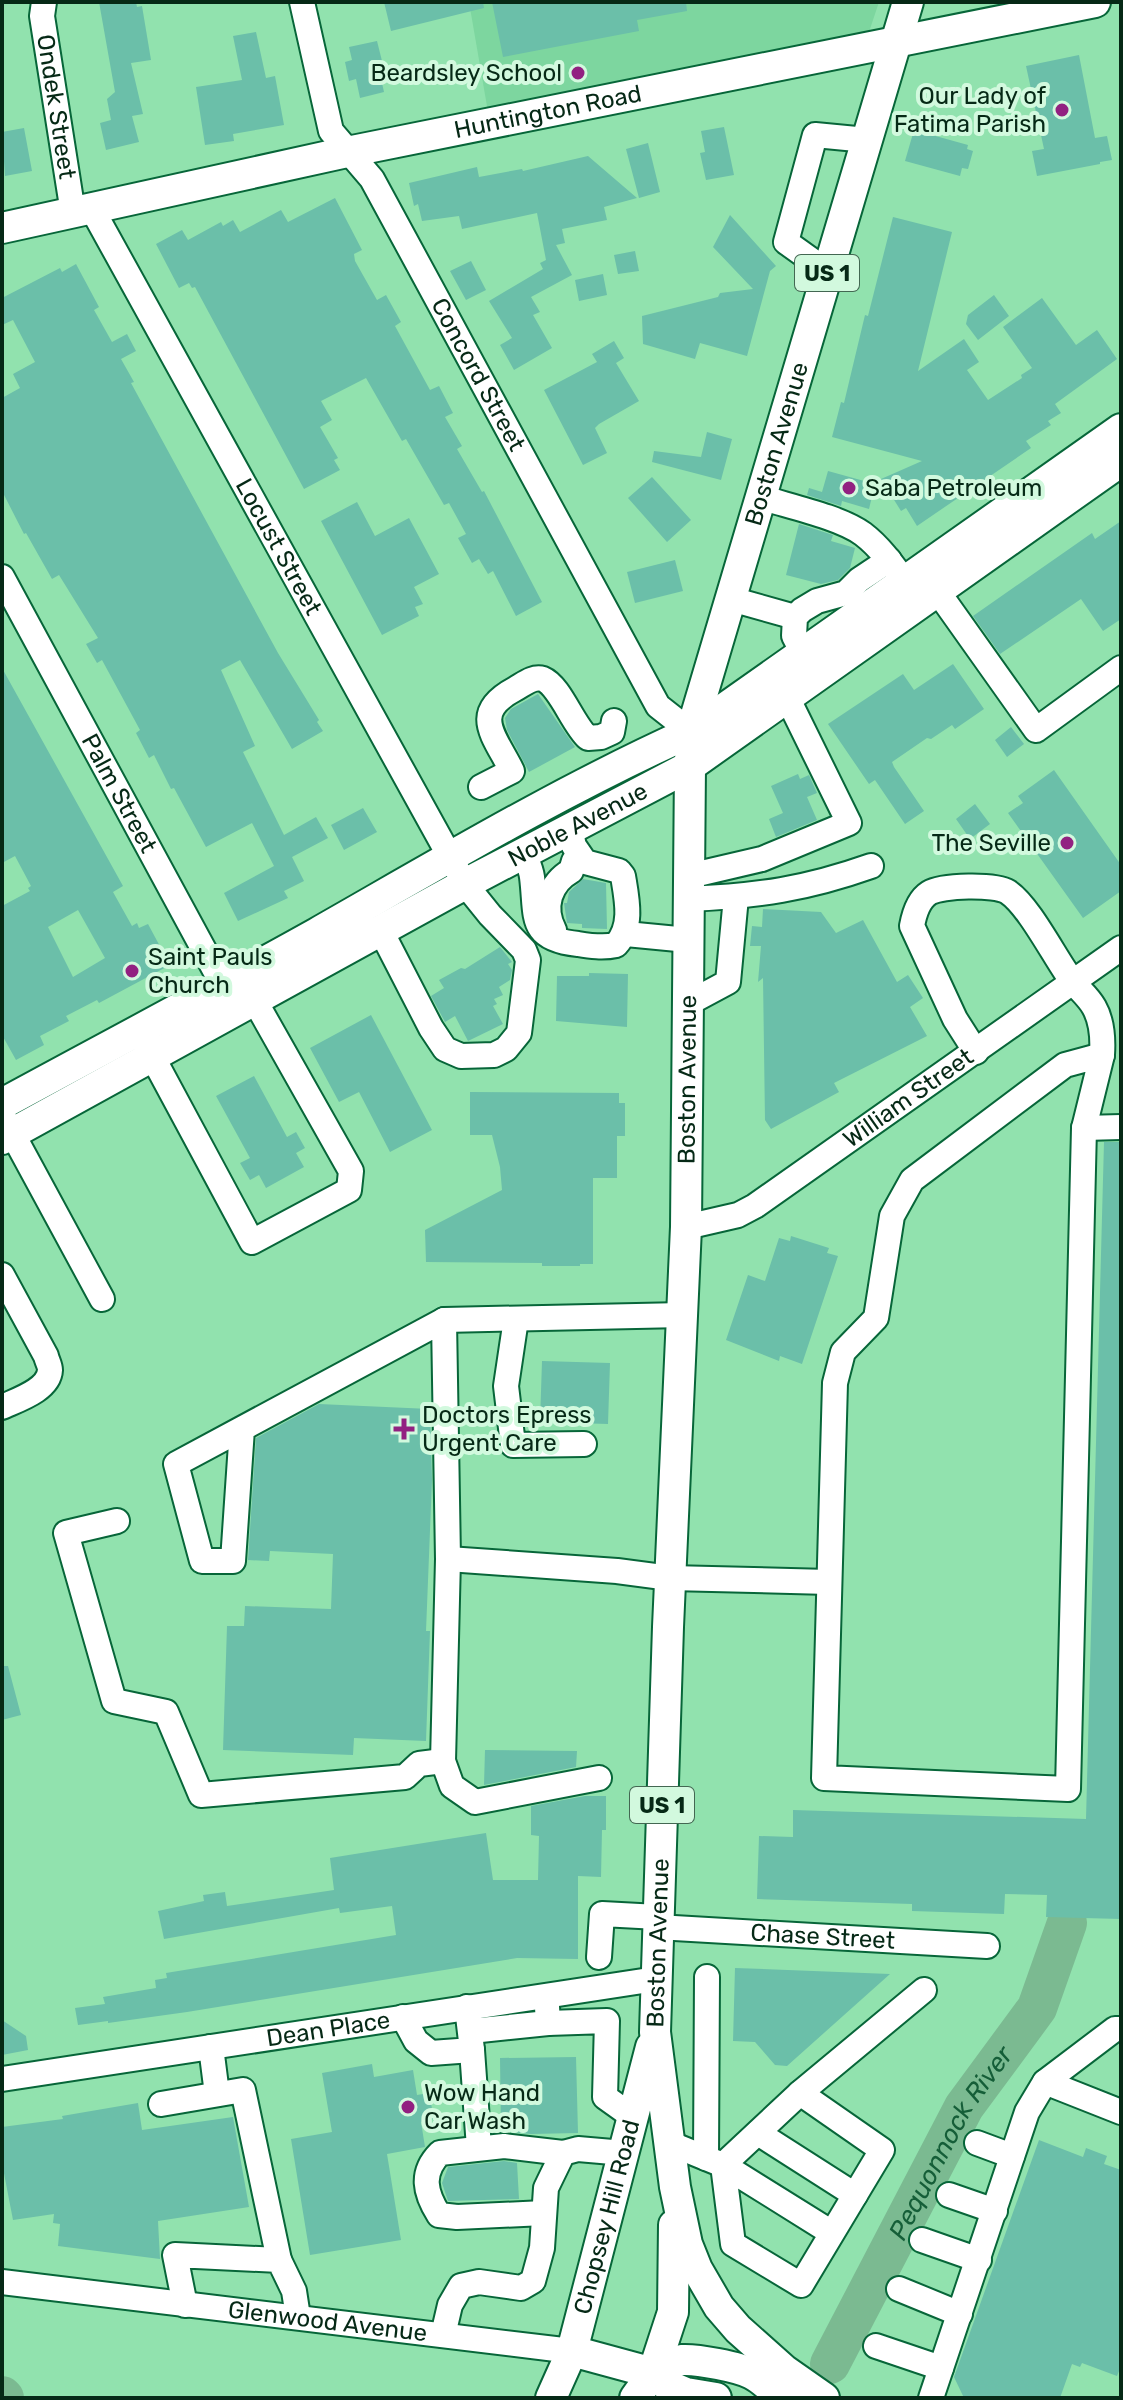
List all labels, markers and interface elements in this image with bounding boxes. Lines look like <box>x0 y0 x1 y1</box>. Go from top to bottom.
street label: Ondek Street <box>31 32 81 181</box>
place label: Beardsley School <box>370 59 562 87</box>
marker: Beardsley School <box>569 64 587 82</box>
street label: Huntington Road <box>452 79 644 144</box>
place label: Our Lady of Fatima Parish <box>894 82 1047 138</box>
marker: Our Lady of Fatima Parish <box>1053 101 1071 119</box>
road number: US 1 <box>795 255 859 291</box>
street label: Concord Street <box>425 293 531 456</box>
street label: Boston Avenue <box>739 359 814 529</box>
street label: Locust Street <box>230 474 328 620</box>
place label: Saba Petroleum <box>865 474 1042 502</box>
marker: Saba Petroleum <box>840 479 858 497</box>
street label: Palm Street <box>76 729 163 858</box>
street label: Noble Avenue <box>503 777 652 873</box>
place label: The Seville <box>932 829 1051 857</box>
marker: The Seville <box>1058 834 1076 852</box>
place label: Saint Pauls Church <box>148 943 273 999</box>
marker: Saint Pauls Church <box>123 962 141 980</box>
street label: Boston Avenue <box>673 995 702 1164</box>
street label: William Street <box>838 1043 979 1153</box>
place label: Doctors Epress Urgent Care <box>422 1401 592 1457</box>
marker: Doctors Epress Urgent Care <box>393 1418 415 1440</box>
road number: US 1 <box>630 1787 694 1823</box>
street label: Boston Avenue <box>641 1858 675 2028</box>
street label: Chase Street <box>750 1918 896 1955</box>
street label: Dean Place <box>264 2006 392 2052</box>
water label: Pequonnock River <box>883 2039 1020 2245</box>
place label: Wow Hand Car Wash <box>424 2079 540 2135</box>
marker: Wow Hand Car Wash <box>399 2098 417 2116</box>
street label: Chopsey Hill Road <box>568 2117 646 2317</box>
street label: Glenwood Avenue <box>227 2295 429 2347</box>

